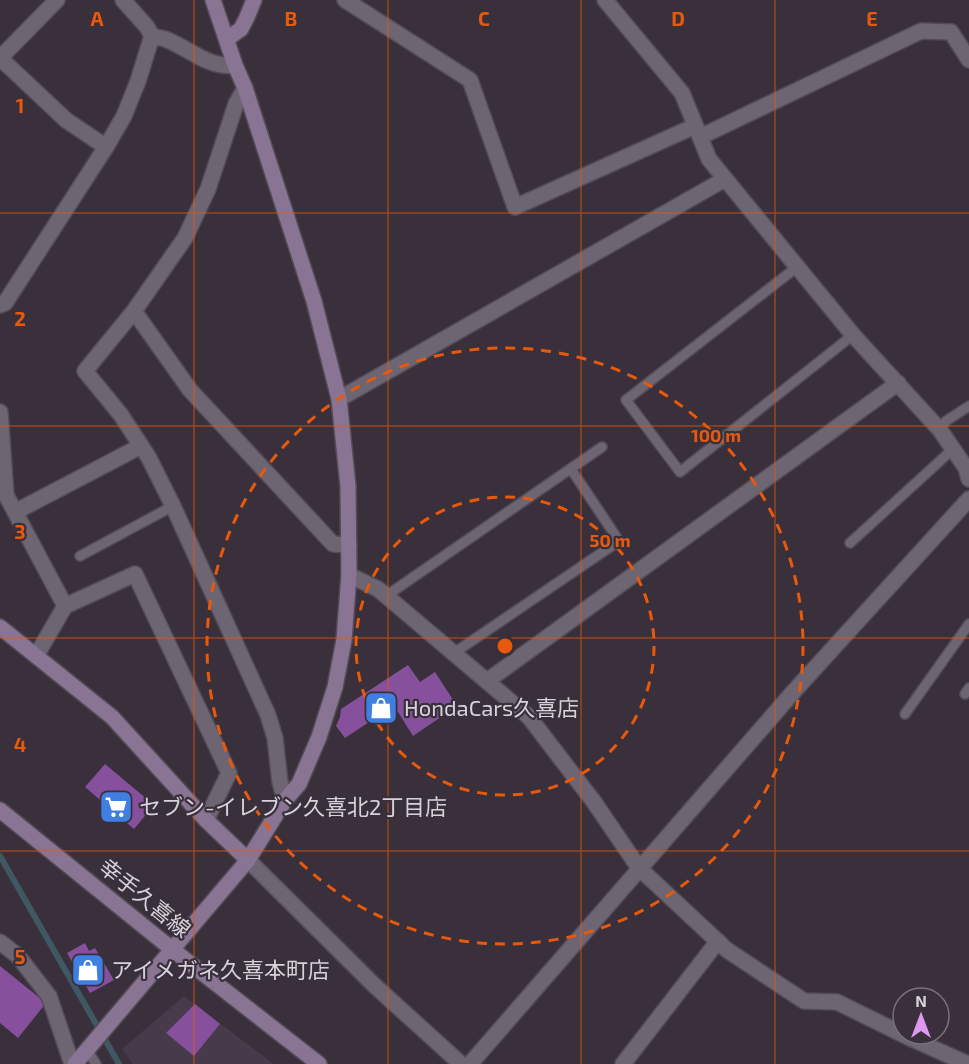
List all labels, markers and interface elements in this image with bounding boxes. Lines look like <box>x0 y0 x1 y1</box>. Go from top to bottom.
text: A <box>90 6 104 30</box>
text: B <box>285 6 297 30</box>
text: C <box>478 6 490 30</box>
text: D <box>671 6 685 30</box>
text: E <box>866 6 878 30</box>
text: 1 <box>16 93 24 117</box>
text: 2 <box>14 306 26 330</box>
text: 100 m <box>691 424 741 446</box>
text: 3 <box>14 519 26 543</box>
text: 50 m <box>589 529 631 551</box>
centre of rings <box>495 636 515 656</box>
shop icon: HondaCars久喜店 <box>363 690 399 726</box>
place label: HondaCars久喜店 <box>404 694 579 720</box>
text: 4 <box>14 732 27 756</box>
supermarket icon: セブン-イレブン久喜北2丁目店 <box>98 789 134 825</box>
place label: セブン-イレブン久喜北2丁目店 <box>139 793 447 819</box>
street label: 幸手久喜線 <box>95 853 197 942</box>
text: 5 <box>14 944 26 968</box>
shop icon: アイメガネ久喜本町店 <box>70 952 106 988</box>
place label: アイメガネ久喜本町店 <box>111 956 330 982</box>
north arrow <box>891 986 951 1046</box>
text: N <box>915 991 927 1010</box>

